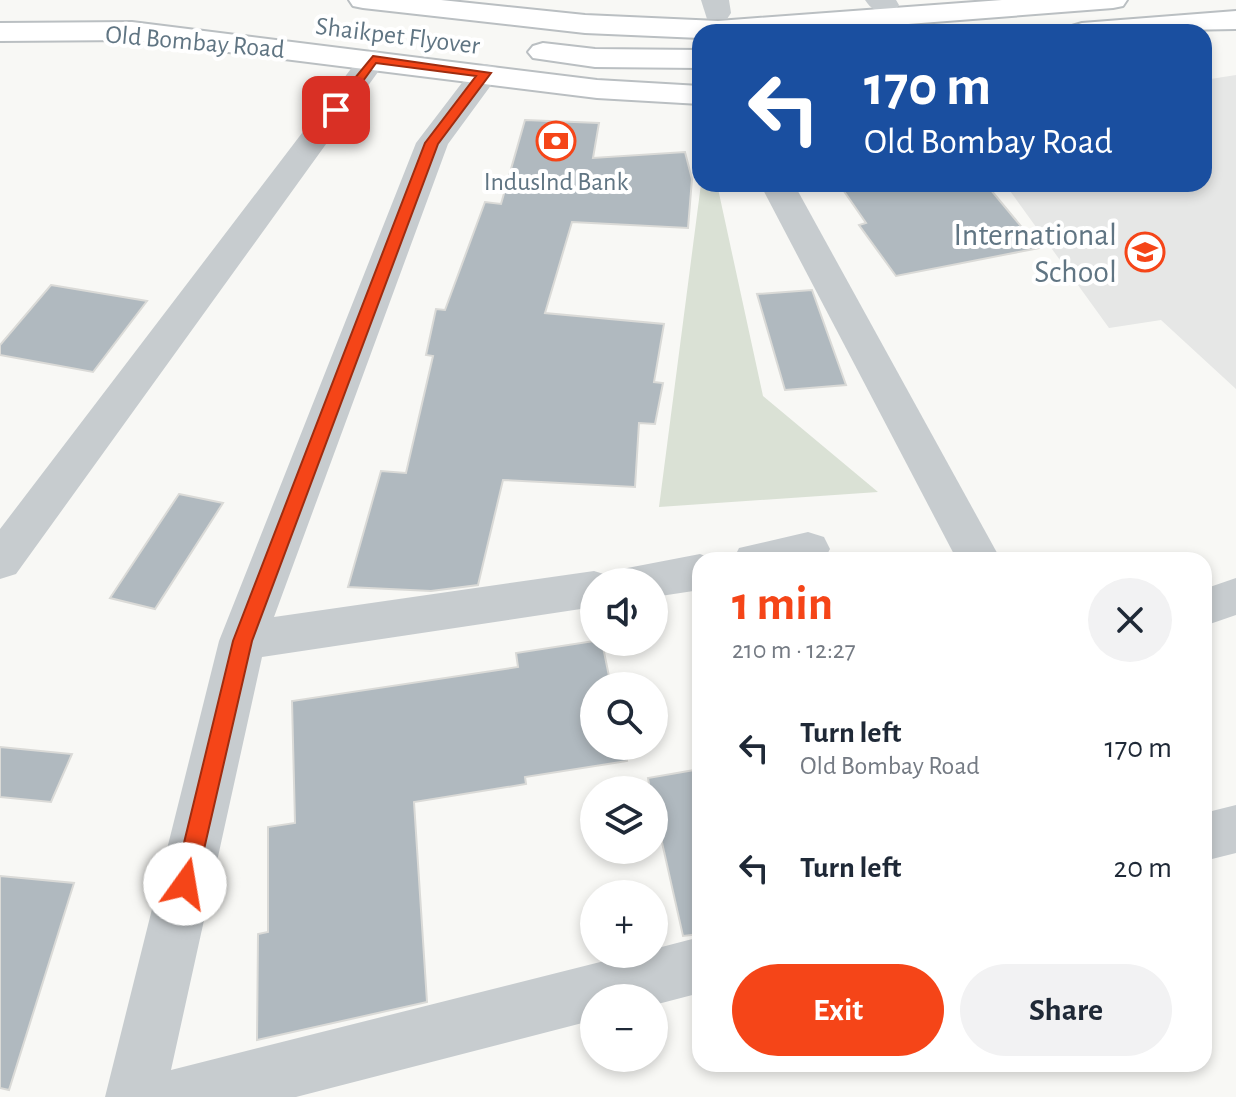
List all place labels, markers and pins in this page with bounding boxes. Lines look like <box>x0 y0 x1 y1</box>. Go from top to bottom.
pin <box>302 76 370 144</box>
bank icon: IndusInd Bank <box>535 120 577 162</box>
place label: IndusInd Bank <box>484 169 628 195</box>
place label: International School <box>954 219 1117 288</box>
school or university icon: International School <box>1124 231 1166 273</box>

